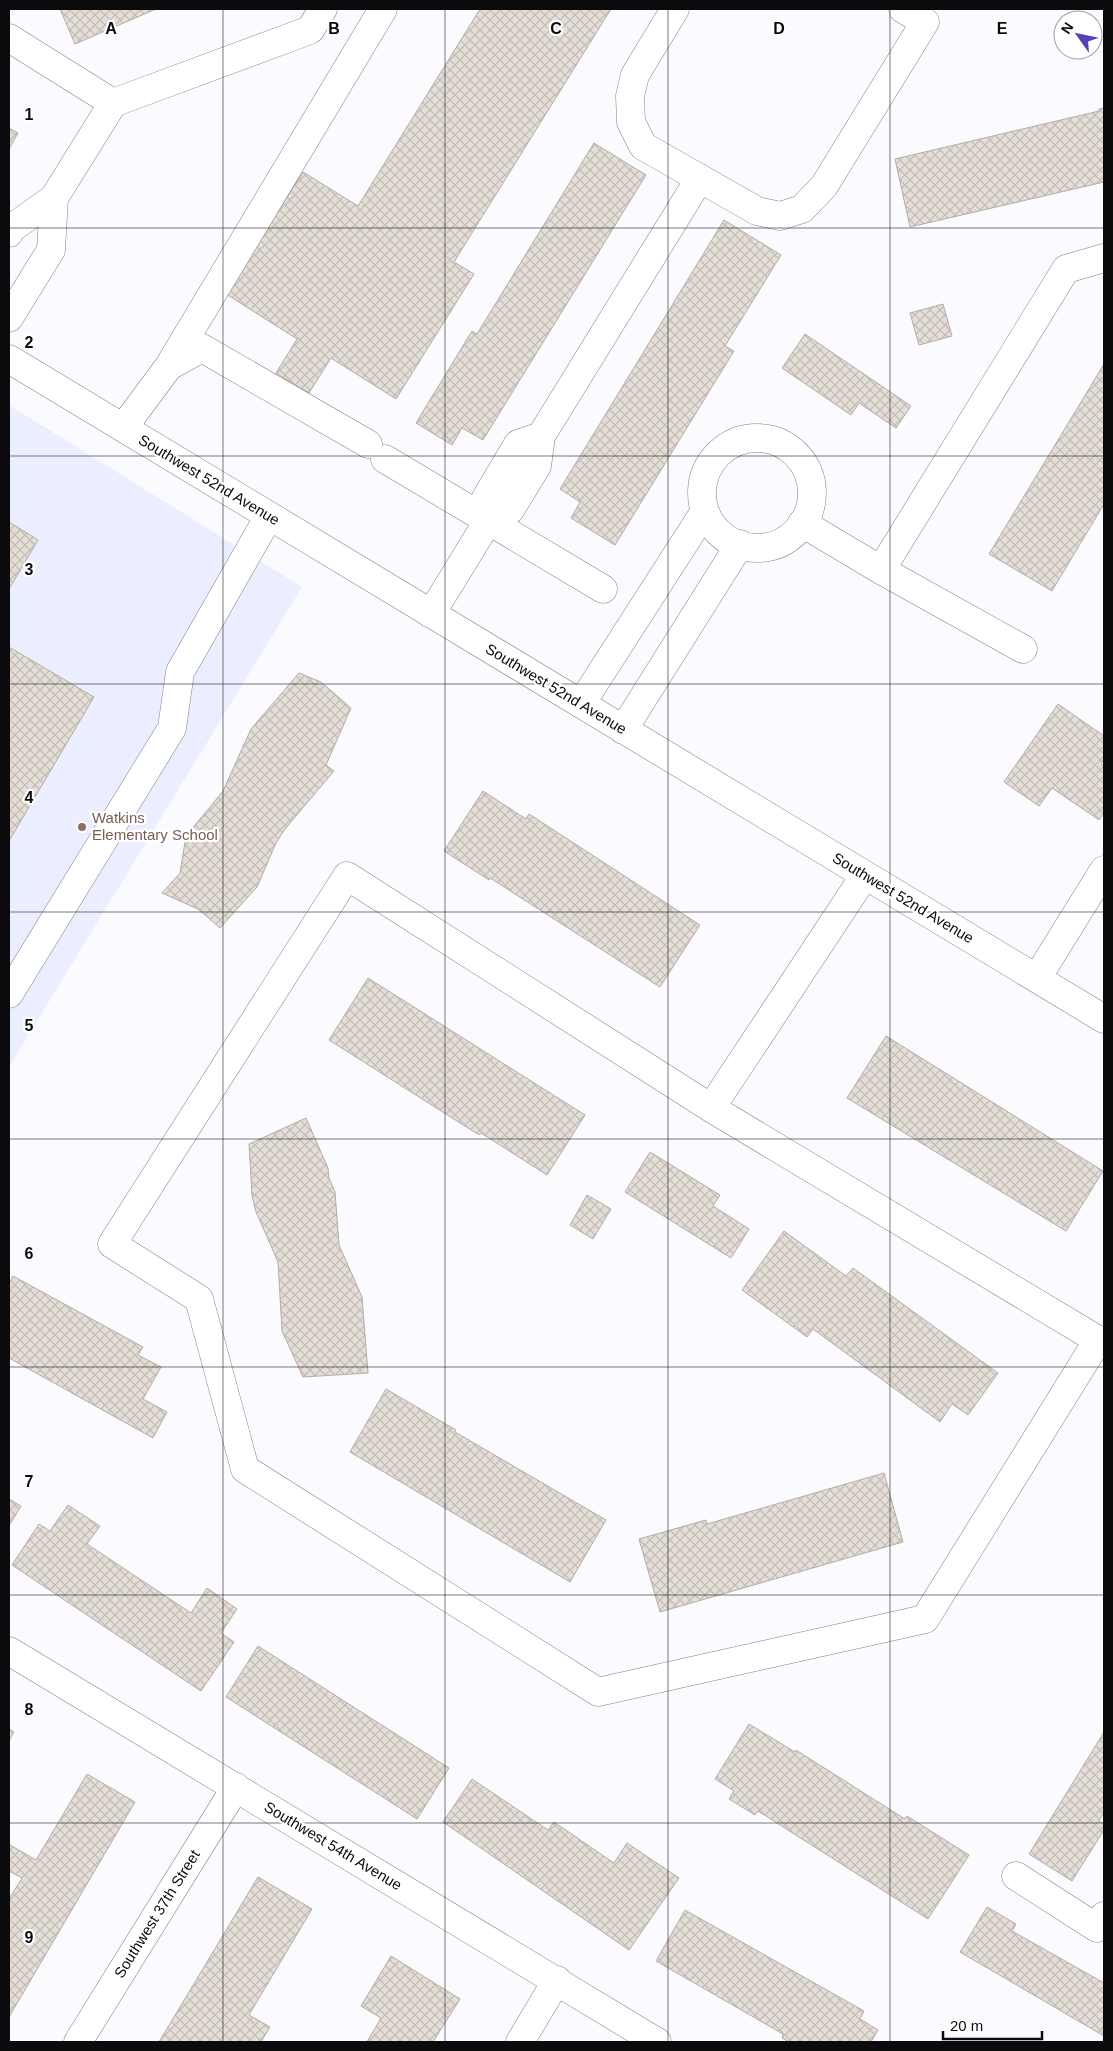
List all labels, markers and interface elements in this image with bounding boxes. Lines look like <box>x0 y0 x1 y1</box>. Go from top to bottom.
north arrow <box>1053 10 1103 60</box>
text: N <box>1058 19 1077 37</box>
text: A <box>105 20 117 37</box>
text: B <box>328 20 340 37</box>
text: C <box>550 20 562 37</box>
text: D <box>773 20 785 37</box>
text: E <box>997 20 1008 37</box>
text: 1 <box>25 106 34 123</box>
text: 2 <box>25 334 34 351</box>
street label: Southwest 52nd Avenue <box>136 431 283 528</box>
text: 3 <box>25 561 34 578</box>
street label: Southwest 52nd Avenue <box>483 640 630 737</box>
text: 4 <box>25 789 34 806</box>
place label: Watkins Elementary School <box>92 809 218 843</box>
marker: Watkins Elementary School <box>76 821 88 833</box>
street label: Southwest 52nd Avenue <box>830 849 977 946</box>
text: 5 <box>25 1017 34 1034</box>
text: 6 <box>25 1245 34 1262</box>
text: 7 <box>25 1473 34 1490</box>
text: 8 <box>25 1701 34 1718</box>
street label: Southwest 54th Avenue <box>261 1798 405 1893</box>
street label: Southwest 37th Street <box>110 1846 203 1981</box>
text: 9 <box>25 1929 34 1946</box>
scale bar <box>943 2008 1042 2040</box>
text: 20 m <box>950 2017 983 2034</box>

